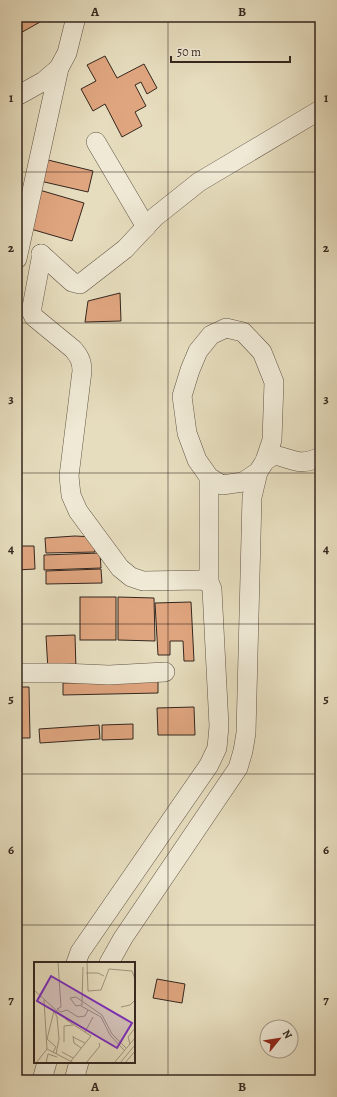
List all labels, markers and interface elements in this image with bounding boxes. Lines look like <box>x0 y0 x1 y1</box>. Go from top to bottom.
text: A <box>90 3 100 20</box>
text: B <box>238 3 246 20</box>
scale bar <box>171 38 290 64</box>
text: 50 m <box>177 44 201 60</box>
text: 1 <box>9 89 14 106</box>
text: 1 <box>324 89 329 106</box>
text: 2 <box>8 239 15 256</box>
text: 2 <box>323 239 330 256</box>
text: 3 <box>8 390 14 407</box>
text: 3 <box>323 390 329 407</box>
text: 4 <box>8 540 14 557</box>
text: 4 <box>323 540 329 557</box>
text: 5 <box>8 690 14 707</box>
text: 5 <box>323 690 329 707</box>
text: 6 <box>8 841 14 858</box>
text: 6 <box>323 841 329 858</box>
inset map <box>34 962 135 1063</box>
text: 7 <box>8 991 14 1008</box>
text: 7 <box>323 991 329 1008</box>
north arrow <box>259 1019 299 1059</box>
text: N <box>279 1027 296 1041</box>
text: A <box>90 1078 100 1095</box>
text: B <box>238 1078 246 1095</box>

